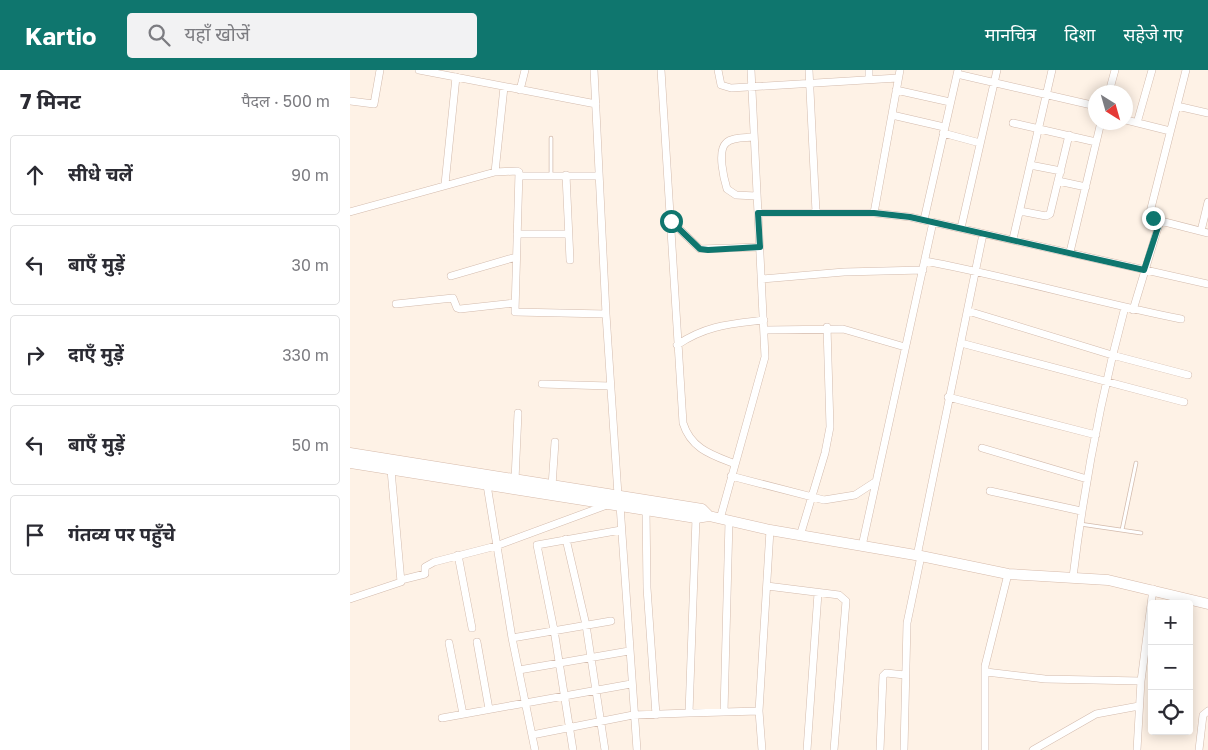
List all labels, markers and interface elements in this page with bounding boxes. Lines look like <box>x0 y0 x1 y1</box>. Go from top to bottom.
search box <box>127 13 477 58</box>
text: Kartio <box>25 21 97 50</box>
icon: search <box>145 21 173 49</box>
text: यहाँ खोजें <box>185 22 250 45</box>
text: मानचित्र <box>985 23 1036 45</box>
text: दिशा <box>1064 23 1095 45</box>
text: सहेजे गए <box>1123 23 1183 45</box>
north arrow <box>1088 85 1133 130</box>
text: 7 मिनट <box>20 88 81 114</box>
text: पैदल · 500 m <box>241 91 330 111</box>
icon: ahead <box>21 161 49 189</box>
text: सीधे चलें <box>68 162 133 185</box>
text: 90 m <box>291 165 329 185</box>
route end <box>1142 207 1165 230</box>
route start <box>660 210 683 233</box>
icon: left <box>21 251 49 279</box>
text: बाएँ मुड़ें <box>68 252 125 275</box>
text: 30 m <box>292 255 329 275</box>
icon: right <box>21 341 49 369</box>
text: दाएँ मुड़ें <box>68 342 124 365</box>
text: 330 m <box>282 345 329 365</box>
icon: left <box>21 431 49 459</box>
text: बाएँ मुड़ें <box>68 432 125 455</box>
text: 50 m <box>292 435 329 455</box>
icon: arrive <box>21 521 49 549</box>
text: गंतव्य पर पहुँचे <box>68 522 175 545</box>
map controls <box>1148 600 1193 735</box>
button: + <box>1148 600 1193 645</box>
button: − <box>1148 645 1193 690</box>
button: locate <box>1148 690 1193 735</box>

